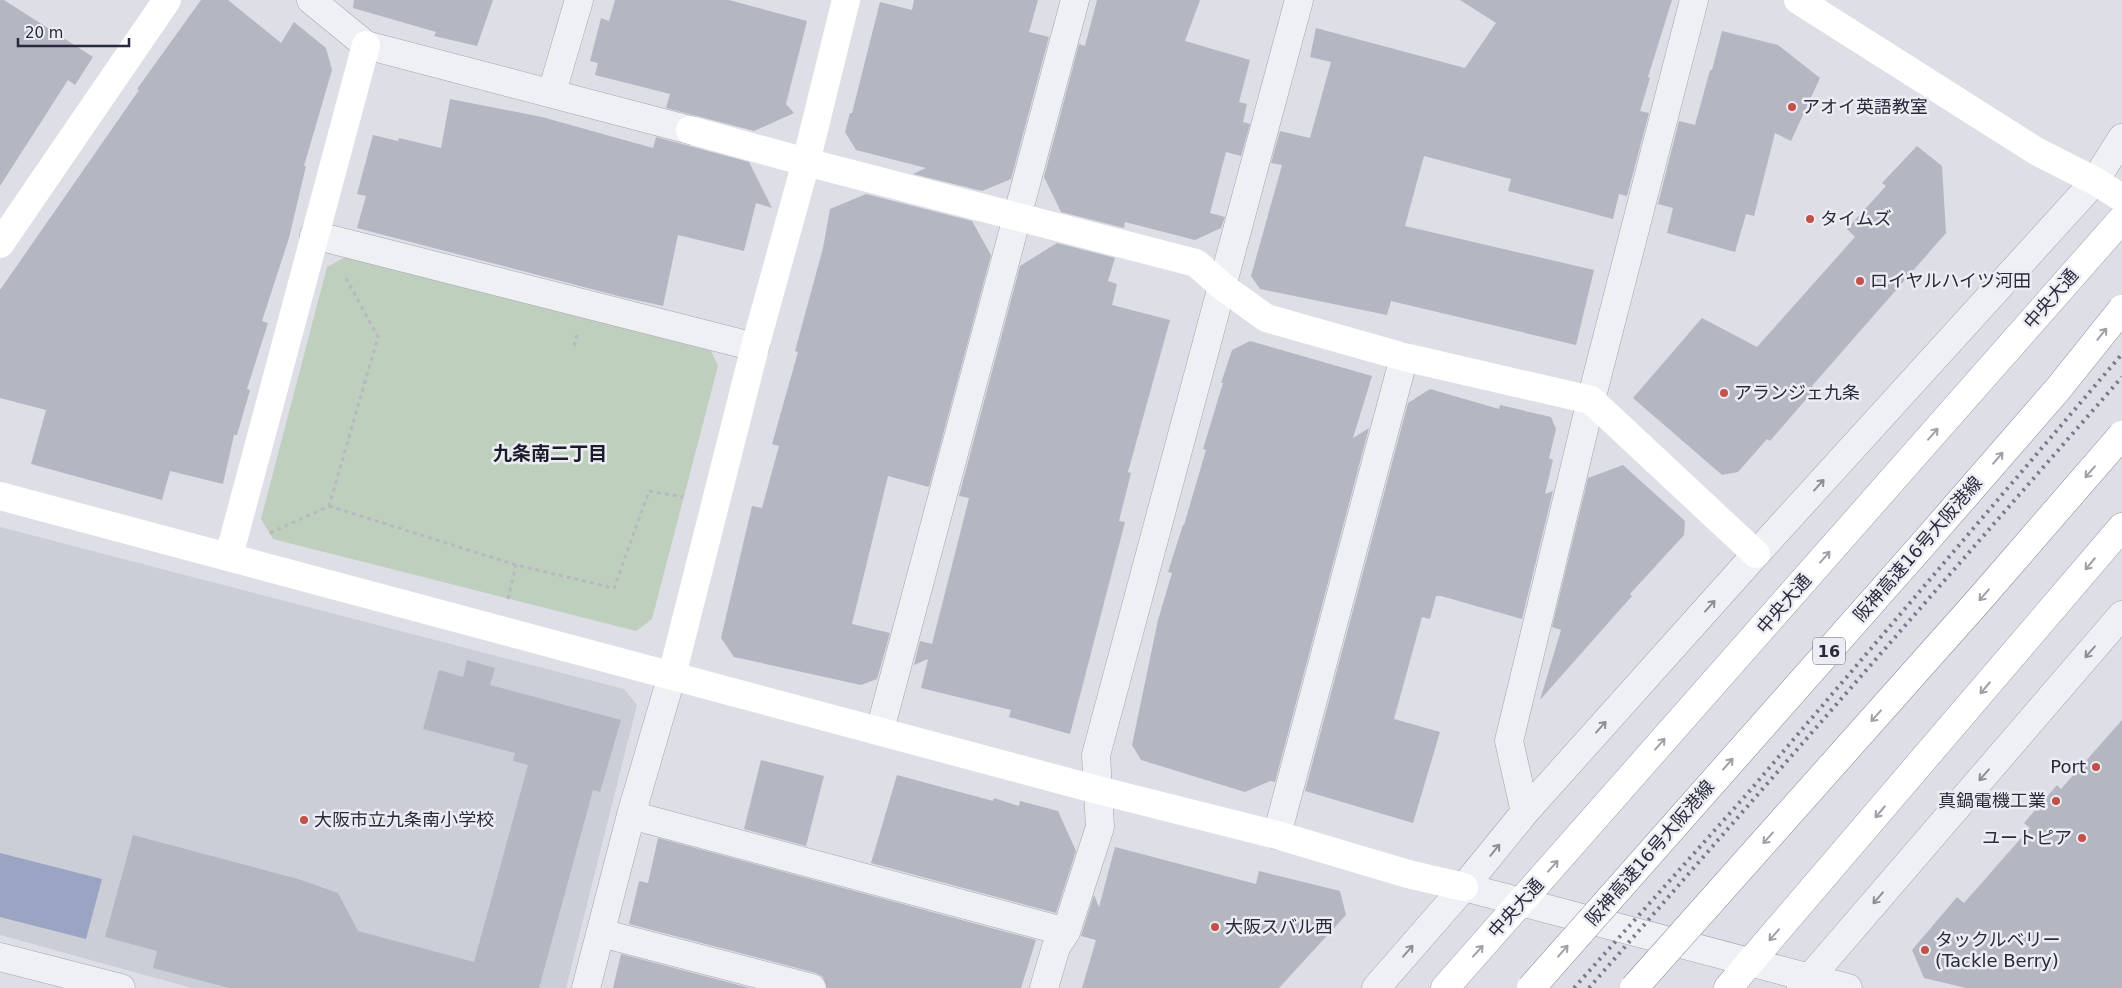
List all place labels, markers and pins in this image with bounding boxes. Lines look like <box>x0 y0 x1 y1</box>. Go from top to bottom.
place label: アオイ英語教室 <box>1802 96 1928 117</box>
marker: アオイ英語教室 <box>1786 101 1798 113</box>
place label: タイムズ <box>1820 208 1892 229</box>
marker: タイムズ <box>1804 213 1816 225</box>
place label: ロイヤルハイツ河田 <box>1870 270 2031 291</box>
marker: ロイヤルハイツ河田 <box>1854 275 1866 287</box>
place label: アランジェ九条 <box>1734 382 1860 403</box>
marker: アランジェ九条 <box>1718 387 1730 399</box>
place label: Port <box>2050 756 2086 777</box>
marker: Port <box>2090 761 2102 773</box>
place label: 真鍋電機工業 <box>1938 790 2046 811</box>
marker: 真鍋電機工業 <box>2050 795 2062 807</box>
place label: 大阪市立九条南小学校 <box>314 809 494 830</box>
marker: 大阪市立九条南小学校 <box>298 814 310 826</box>
place label: ユートピア <box>1982 827 2072 848</box>
marker: ユートピア <box>2076 832 2088 844</box>
place label: 大阪スバル西 <box>1225 916 1333 937</box>
marker: 大阪スバル西 <box>1209 921 1221 933</box>
place label: タックルベリー (Tackle Berry) <box>1935 929 2060 971</box>
marker: タックルベリー (Tackle Berry) <box>1919 944 1931 956</box>

